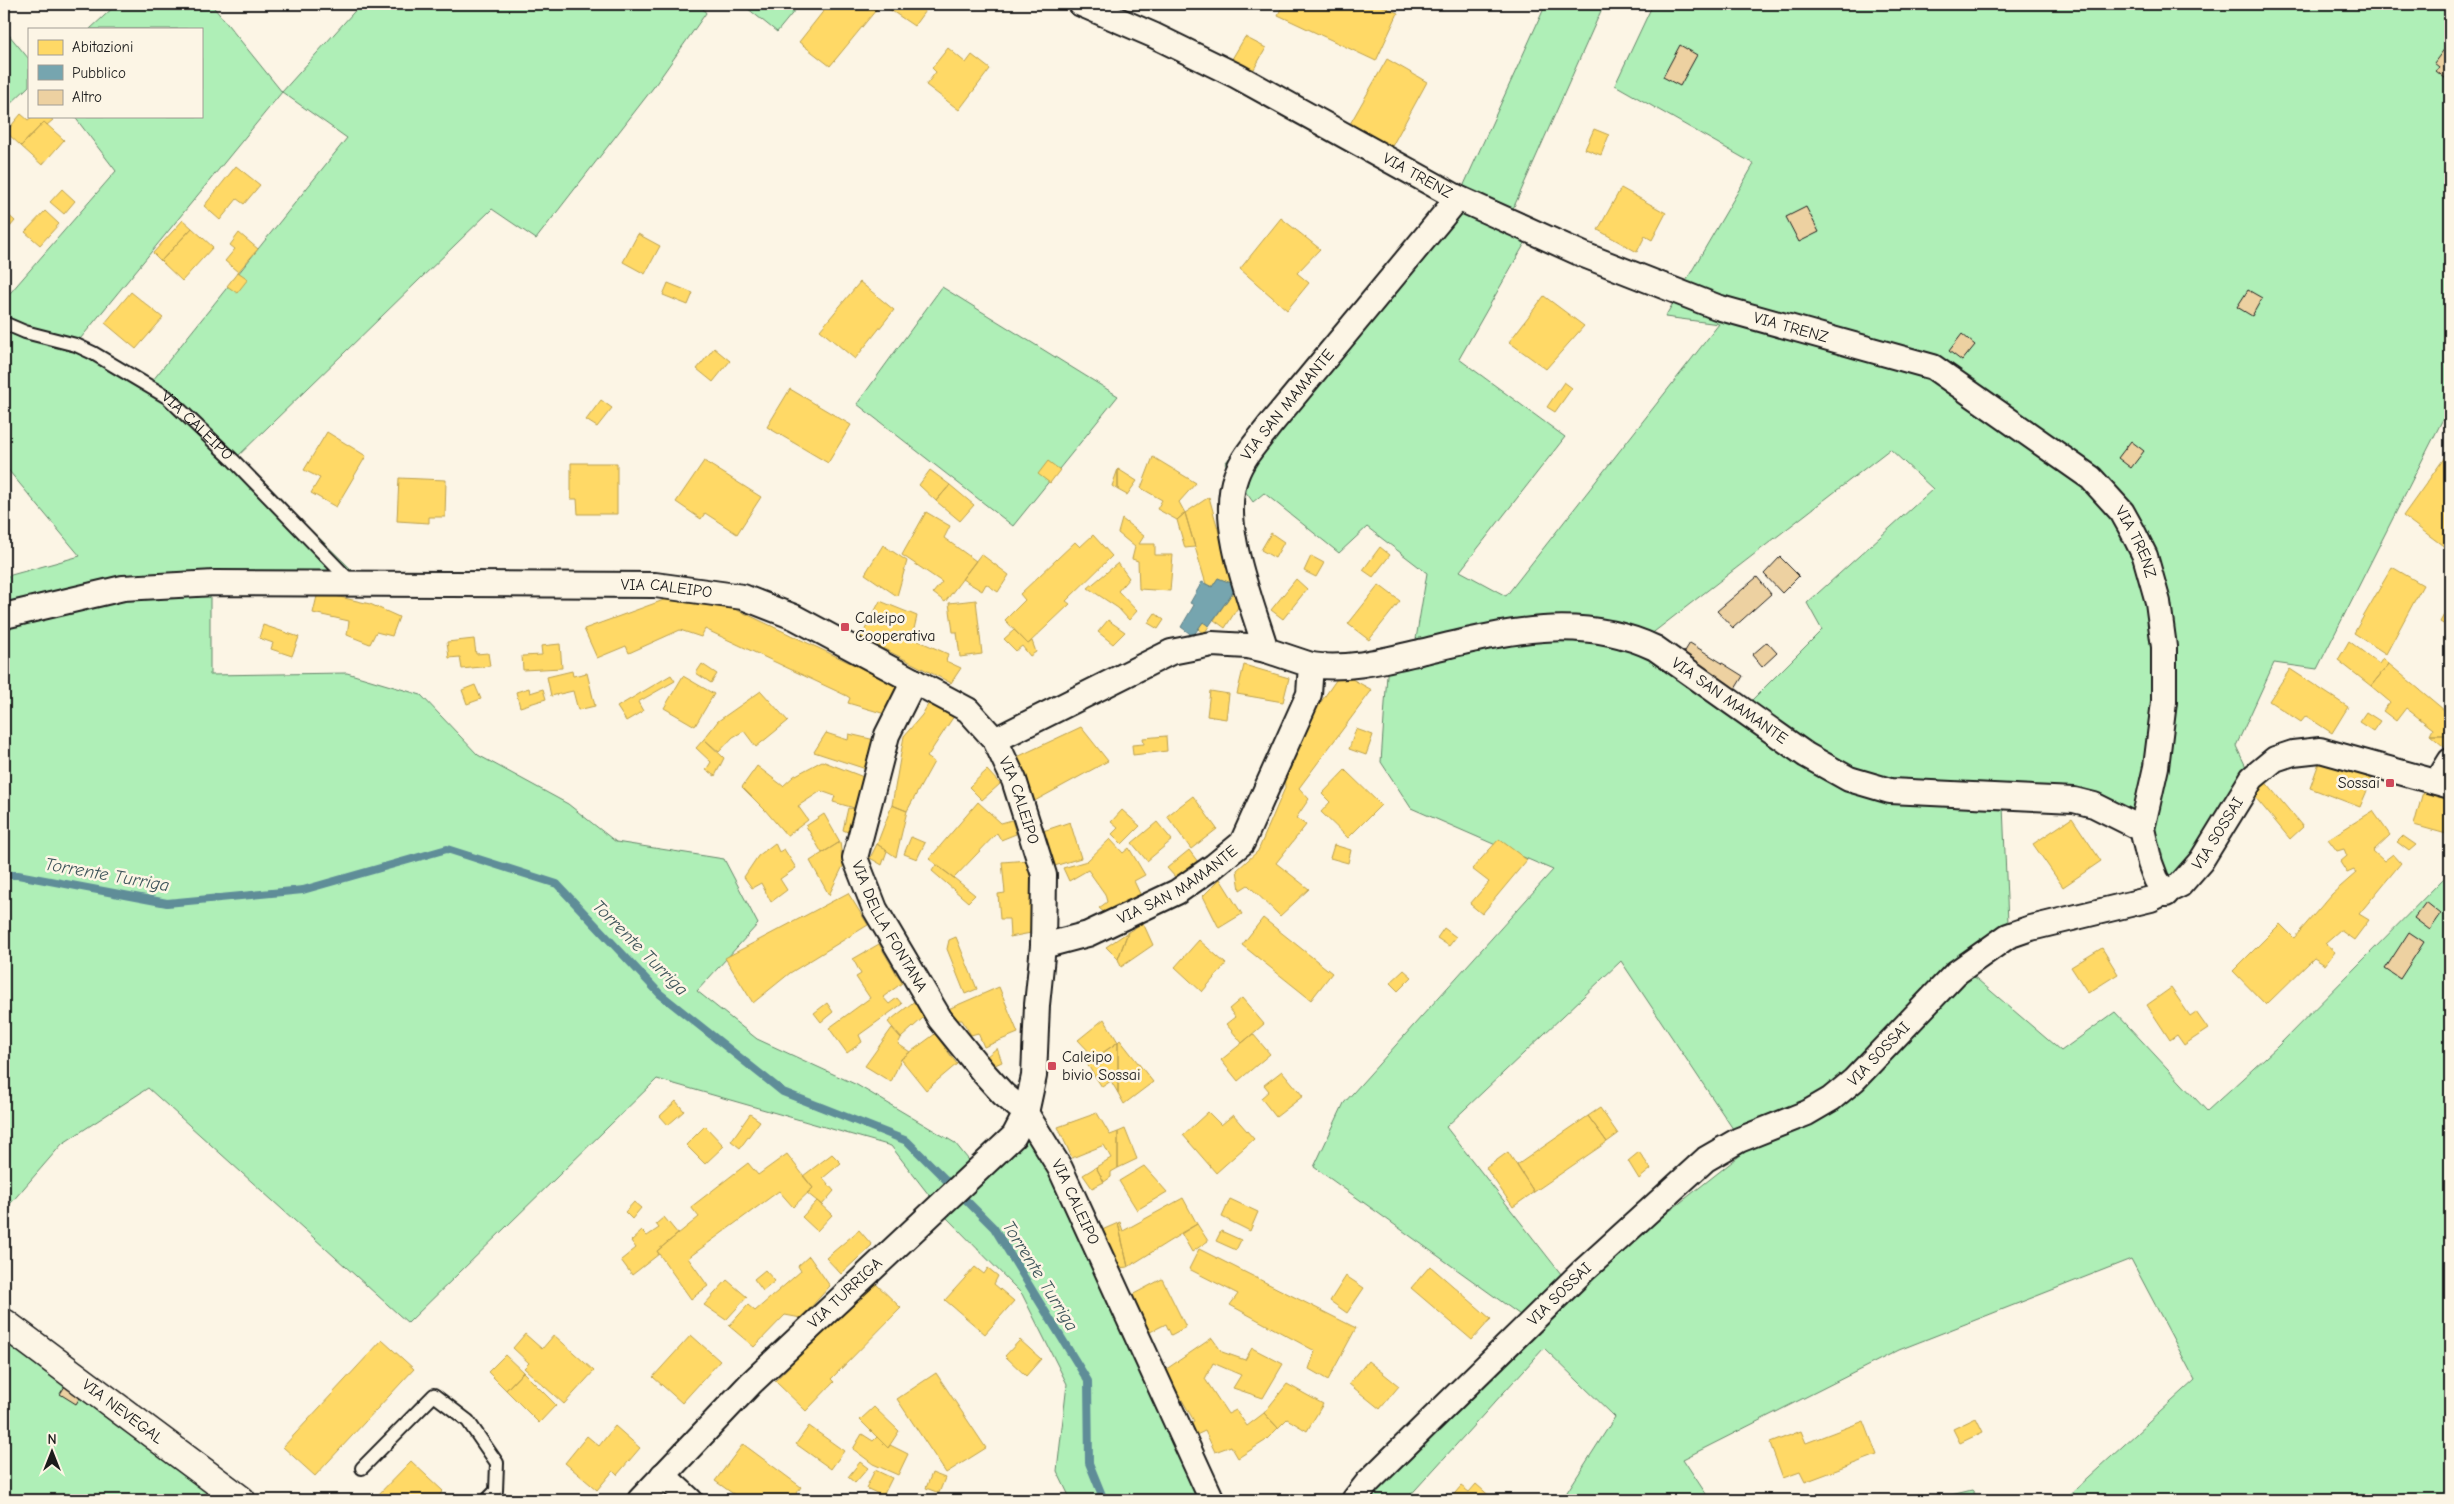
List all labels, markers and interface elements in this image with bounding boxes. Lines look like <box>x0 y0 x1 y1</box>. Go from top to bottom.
legend <box>28 28 202 118</box>
text: Abitazioni <box>72 38 133 56</box>
text: Pubblico <box>72 64 126 82</box>
text: Altro <box>72 88 102 106</box>
street label: VIA TRENZ <box>1379 149 1455 202</box>
street label: VIA TRENZ <box>1751 309 1830 346</box>
street label: VIA SAN MAMANTE <box>1237 345 1338 463</box>
street label: VIA CALEIPO <box>159 387 237 464</box>
street label: VIA TRENZ <box>2112 502 2160 580</box>
street label: VIA CALEIPO <box>621 575 713 602</box>
place label: Caleipo Cooperativa <box>855 609 935 645</box>
marker: Caleipo Cooperativa <box>839 621 851 633</box>
street label: VIA SAN MAMANTE <box>1668 654 1791 748</box>
street label: VIA CALEIPO <box>995 754 1043 847</box>
place label: Sossai <box>2338 774 2380 792</box>
marker: Sossai <box>2384 777 2396 789</box>
street label: VIA SOSSAI <box>2188 794 2247 874</box>
street label: VIA SAN MAMANTE <box>1115 841 1241 928</box>
water label: Torrente Turriga <box>43 854 171 896</box>
street label: VIA DELLA FONTANA <box>848 858 931 995</box>
water label: Torrente Turriga <box>588 896 692 1000</box>
street label: VIA SOSSAI <box>1844 1018 1913 1090</box>
place label: Caleipo bivio Sossai <box>1062 1048 1141 1084</box>
marker: Caleipo bivio Sossai <box>1046 1060 1058 1072</box>
street label: VIA CALEIPO <box>1048 1156 1103 1248</box>
water label: Torrente Turriga <box>998 1217 1082 1335</box>
street label: VIA TURRIGA <box>804 1254 886 1332</box>
street label: VIA SOSSAI <box>1524 1259 1595 1329</box>
street label: VIA NEVEGAL <box>79 1375 167 1448</box>
north arrow <box>28 1426 78 1476</box>
text: N <box>47 1431 57 1448</box>

